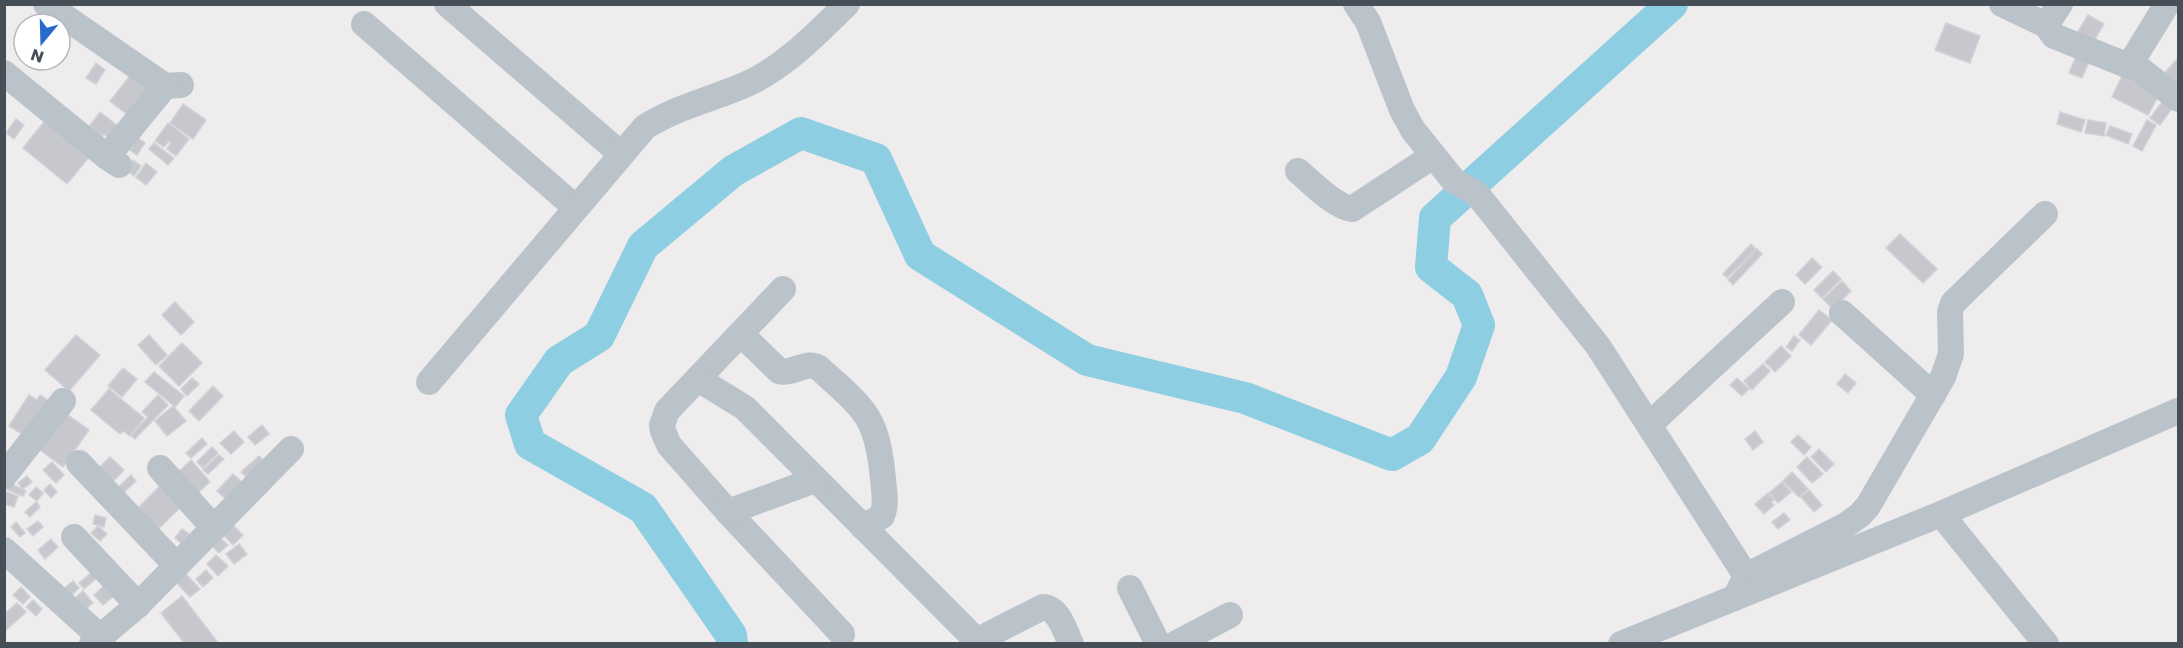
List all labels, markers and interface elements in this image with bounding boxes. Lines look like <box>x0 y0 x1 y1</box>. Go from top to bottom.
north arrow <box>12 12 72 72</box>
text: N <box>28 43 47 69</box>

